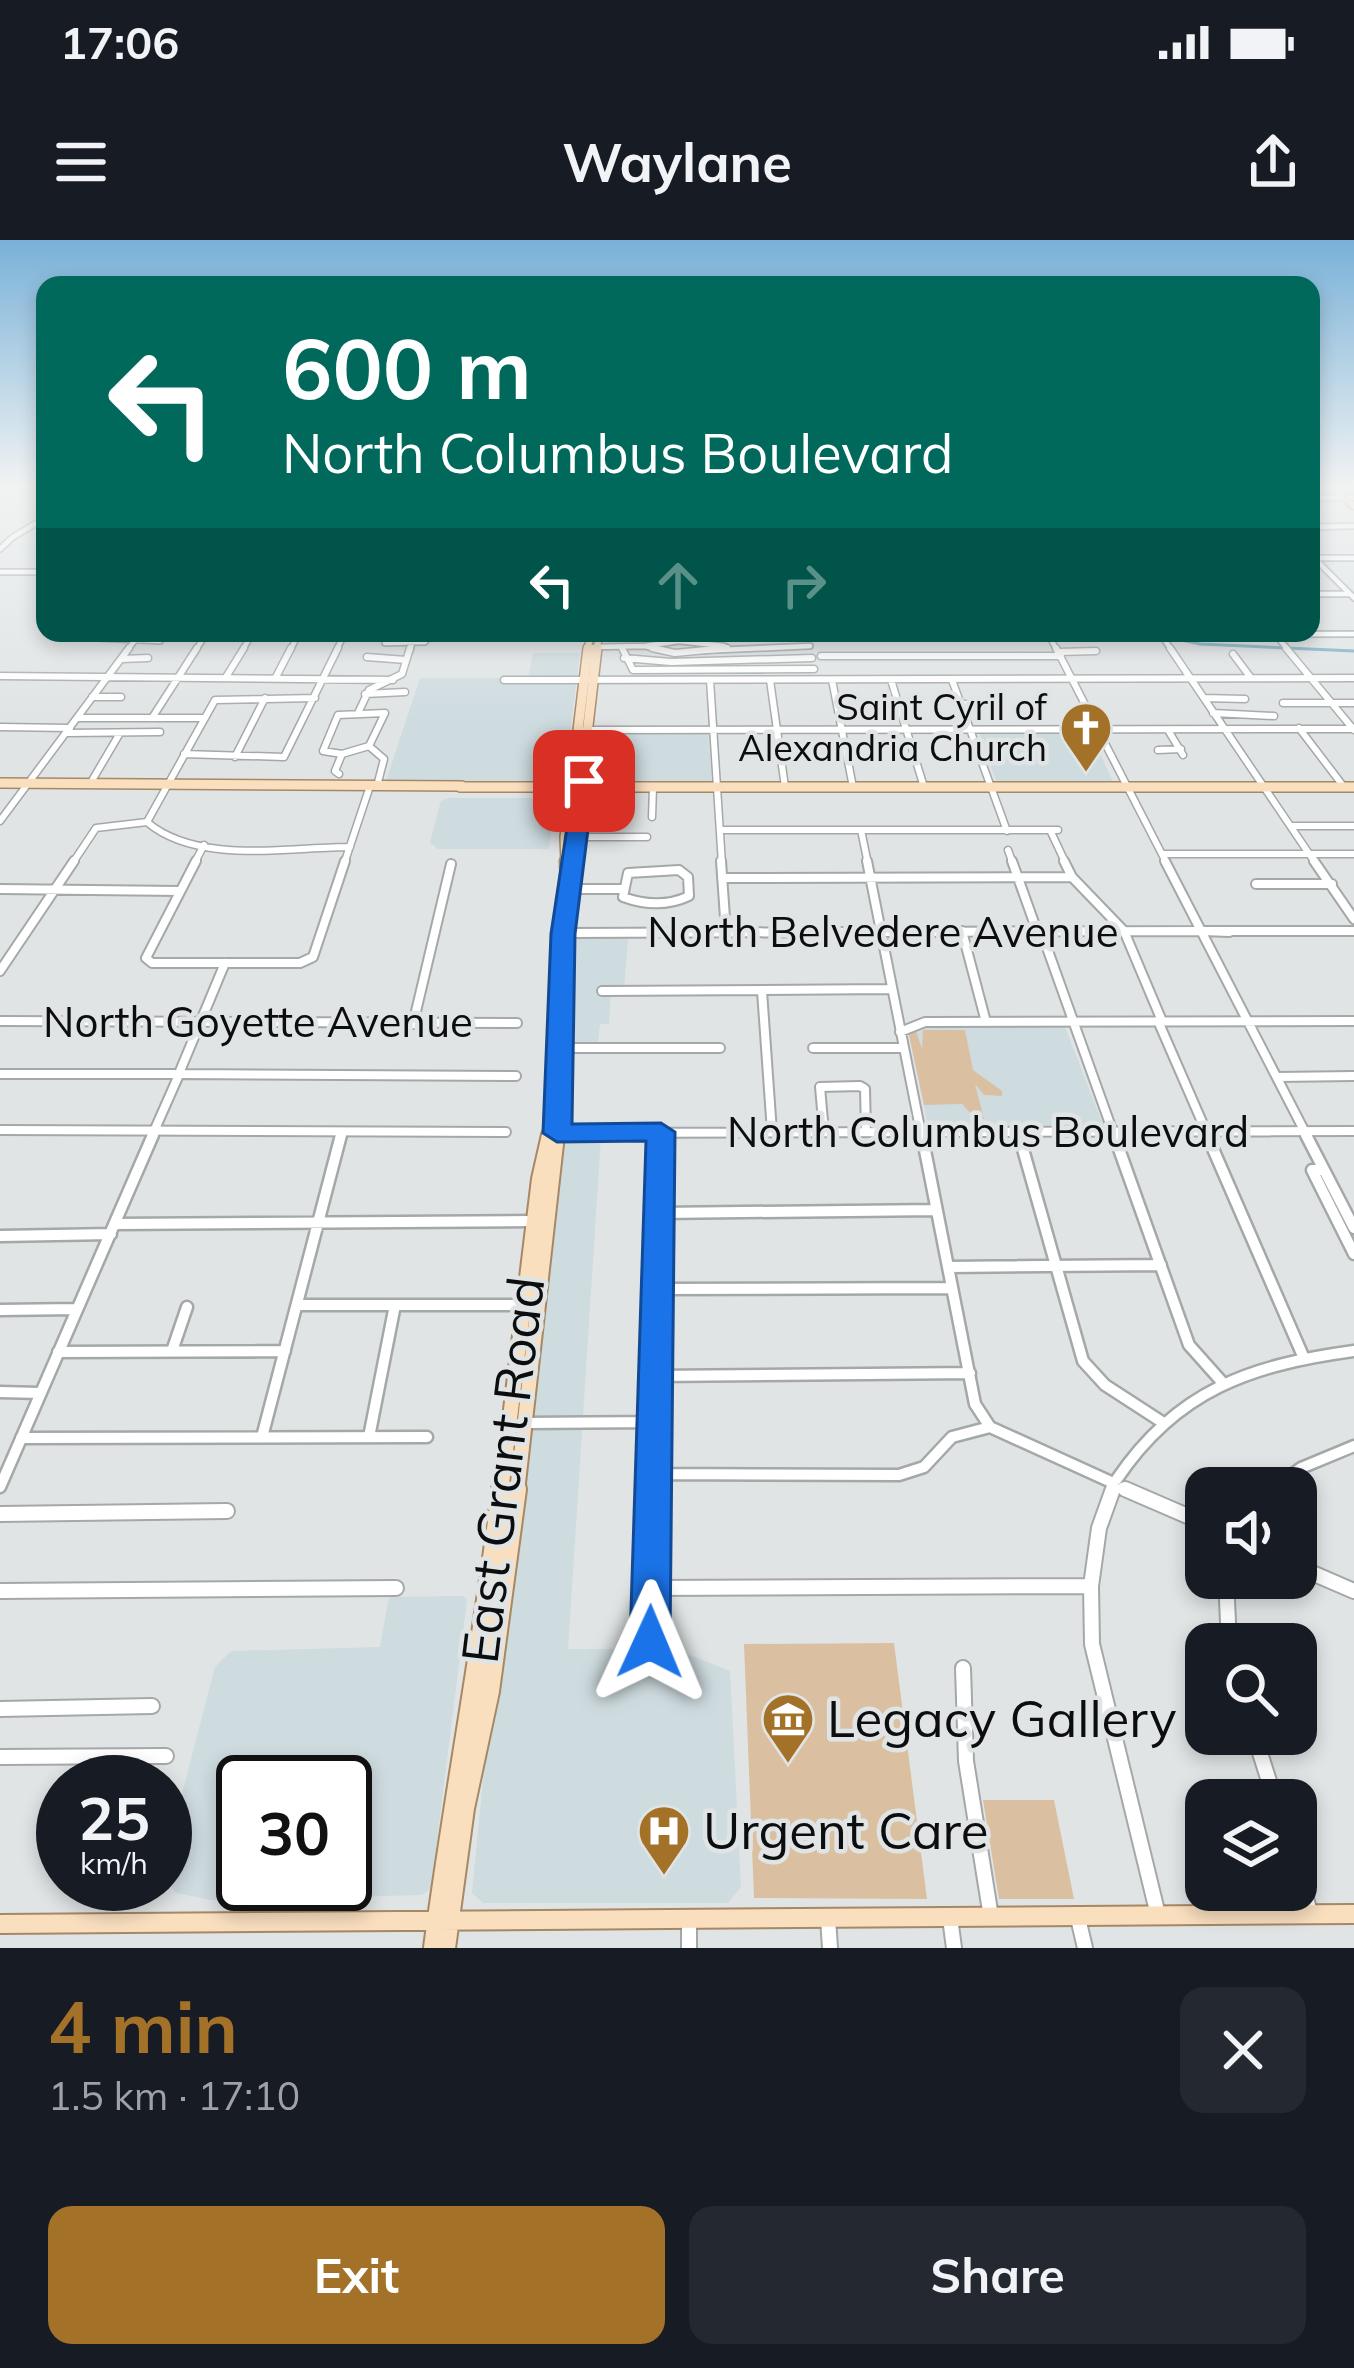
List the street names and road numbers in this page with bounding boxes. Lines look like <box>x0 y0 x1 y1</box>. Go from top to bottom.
street label: North Belvedere Avenue <box>647 905 1119 958</box>
street label: North Goyette Avenue <box>43 995 473 1048</box>
street label: North Columbus Boulevard <box>727 1105 1249 1158</box>
street label: East Grant Road <box>447 1273 557 1667</box>

